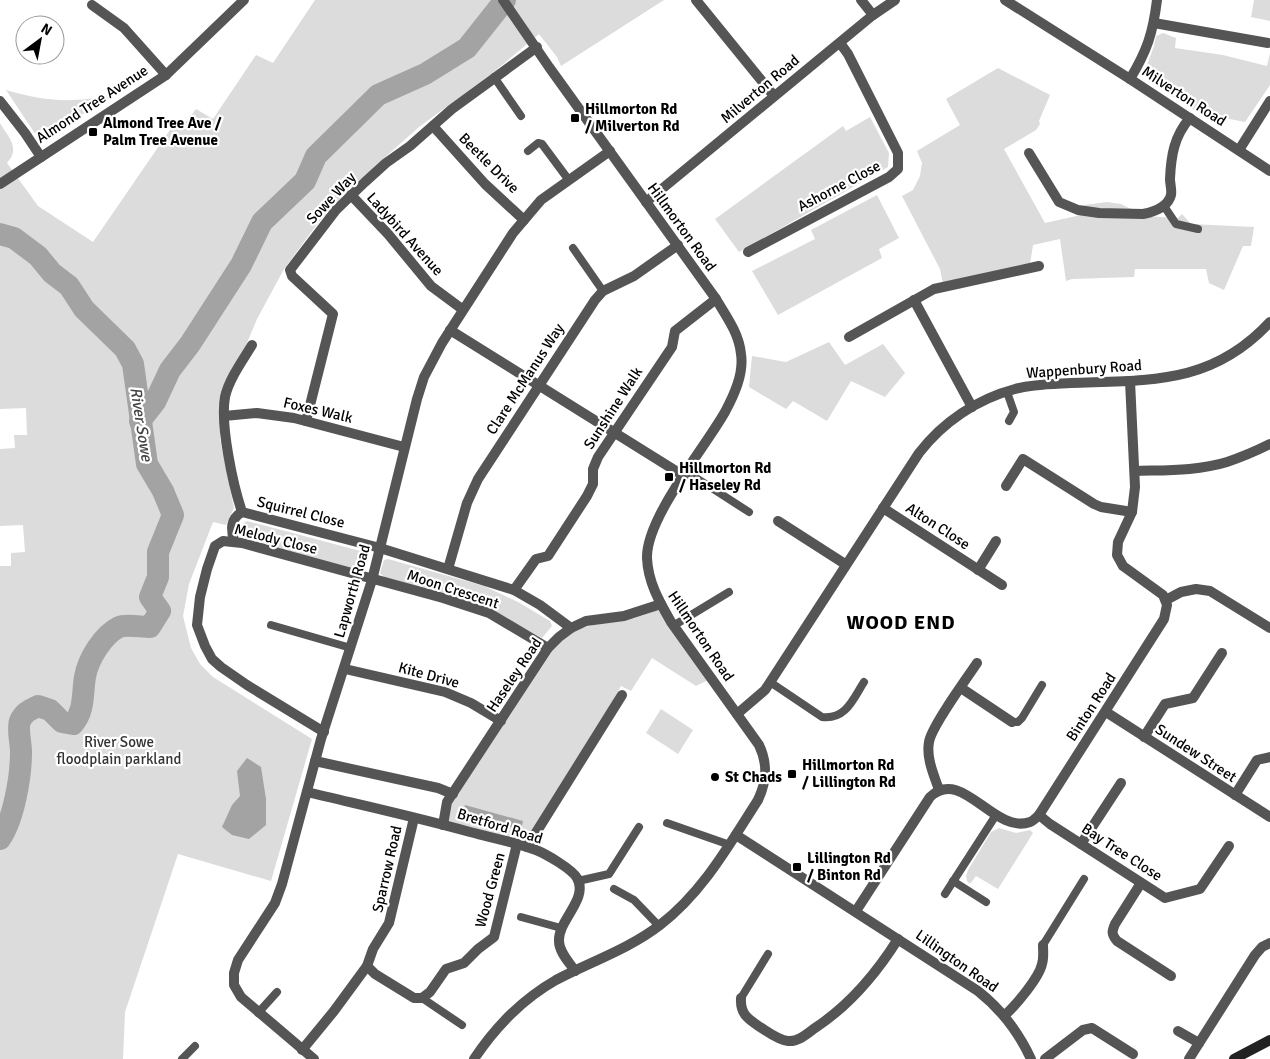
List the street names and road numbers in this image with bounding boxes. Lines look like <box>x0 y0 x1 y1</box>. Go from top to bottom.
street label: Milverton Road <box>717 51 803 127</box>
street label: Almond Tree Avenue <box>33 61 151 147</box>
street label: Milverton Road <box>1138 62 1230 130</box>
street label: Beetle Drive <box>455 129 523 197</box>
street label: Ashorne Close <box>794 157 884 215</box>
street label: Sowe Way <box>303 168 359 228</box>
street label: Hillmorton Road <box>644 179 720 275</box>
street label: Ladybird Avenue <box>363 189 447 279</box>
street label: Clare McManus Way <box>482 320 568 438</box>
street label: Wappenbury Road <box>1026 356 1142 382</box>
street label: Sunshine Walk <box>580 363 646 452</box>
street label: Foxes Walk <box>282 393 355 427</box>
street label: Squirrel Close <box>255 492 347 532</box>
street label: Alton Close <box>903 499 973 553</box>
street label: Melody Close <box>233 520 319 558</box>
street label: Lapworth Road <box>330 542 374 640</box>
street label: Moon Crescent <box>405 566 501 612</box>
street label: Hillmorton Road <box>664 587 738 685</box>
street label: Haseley Road <box>483 634 545 716</box>
street label: Kite Drive <box>397 658 461 692</box>
street label: Binton Road <box>1062 669 1120 745</box>
street label: Sundew Street <box>1152 720 1240 786</box>
street label: Bretford Road <box>455 804 545 848</box>
street label: Bay Tree Close <box>1078 819 1166 885</box>
street label: Sparrow Road <box>368 824 406 914</box>
street label: Wood Green <box>471 850 509 930</box>
street label: Lillington Road <box>912 926 1002 996</box>

